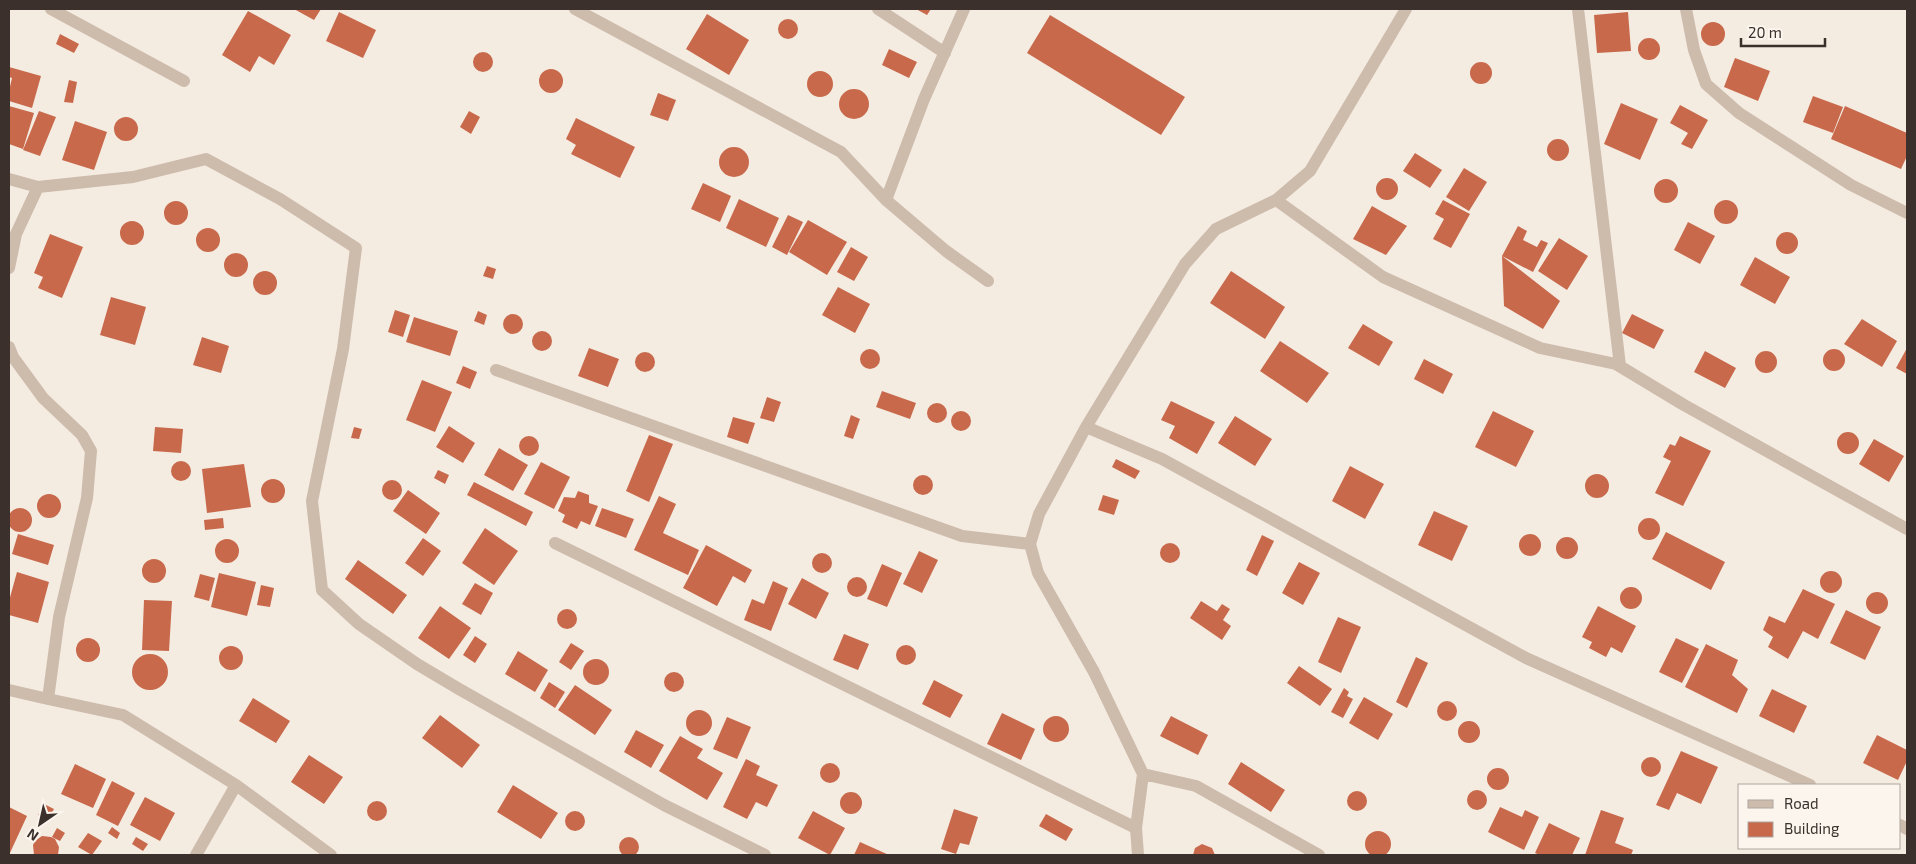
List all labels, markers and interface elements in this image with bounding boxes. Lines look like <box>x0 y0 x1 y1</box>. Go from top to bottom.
scale bar <box>1741 15 1825 47</box>
text: 20 m <box>1748 23 1782 41</box>
legend <box>1738 784 1901 849</box>
text: Road <box>1784 794 1819 812</box>
north arrow <box>15 799 65 849</box>
text: Building <box>1784 819 1840 837</box>
text: N <box>24 825 41 845</box>

